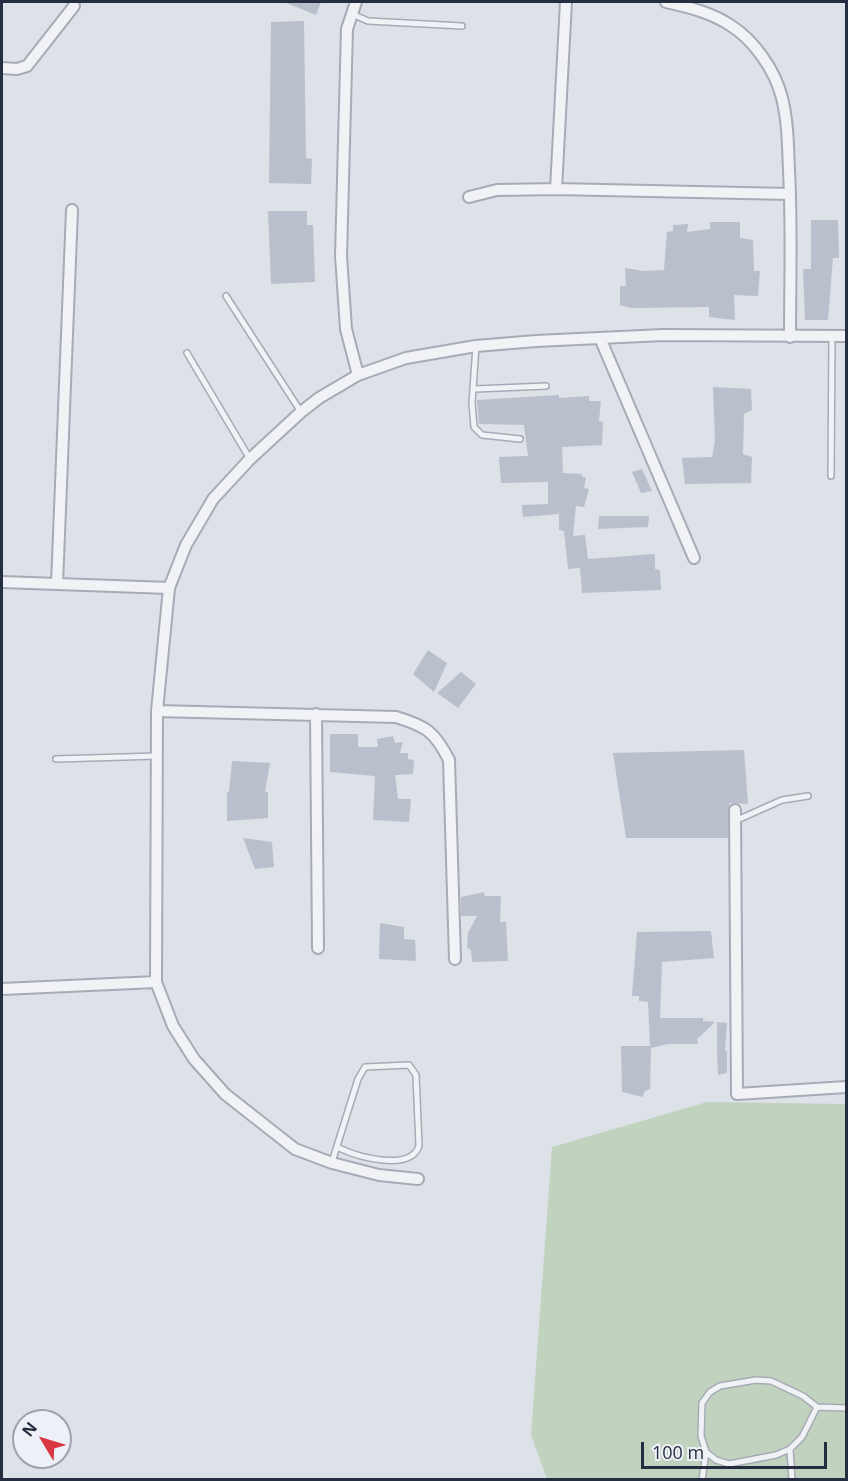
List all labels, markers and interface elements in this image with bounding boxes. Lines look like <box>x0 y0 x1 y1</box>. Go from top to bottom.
north arrow <box>12 1409 72 1469</box>
text: N <box>17 1417 42 1441</box>
scale bar <box>644 1430 830 1468</box>
text: 100 m <box>652 1440 704 1464</box>

